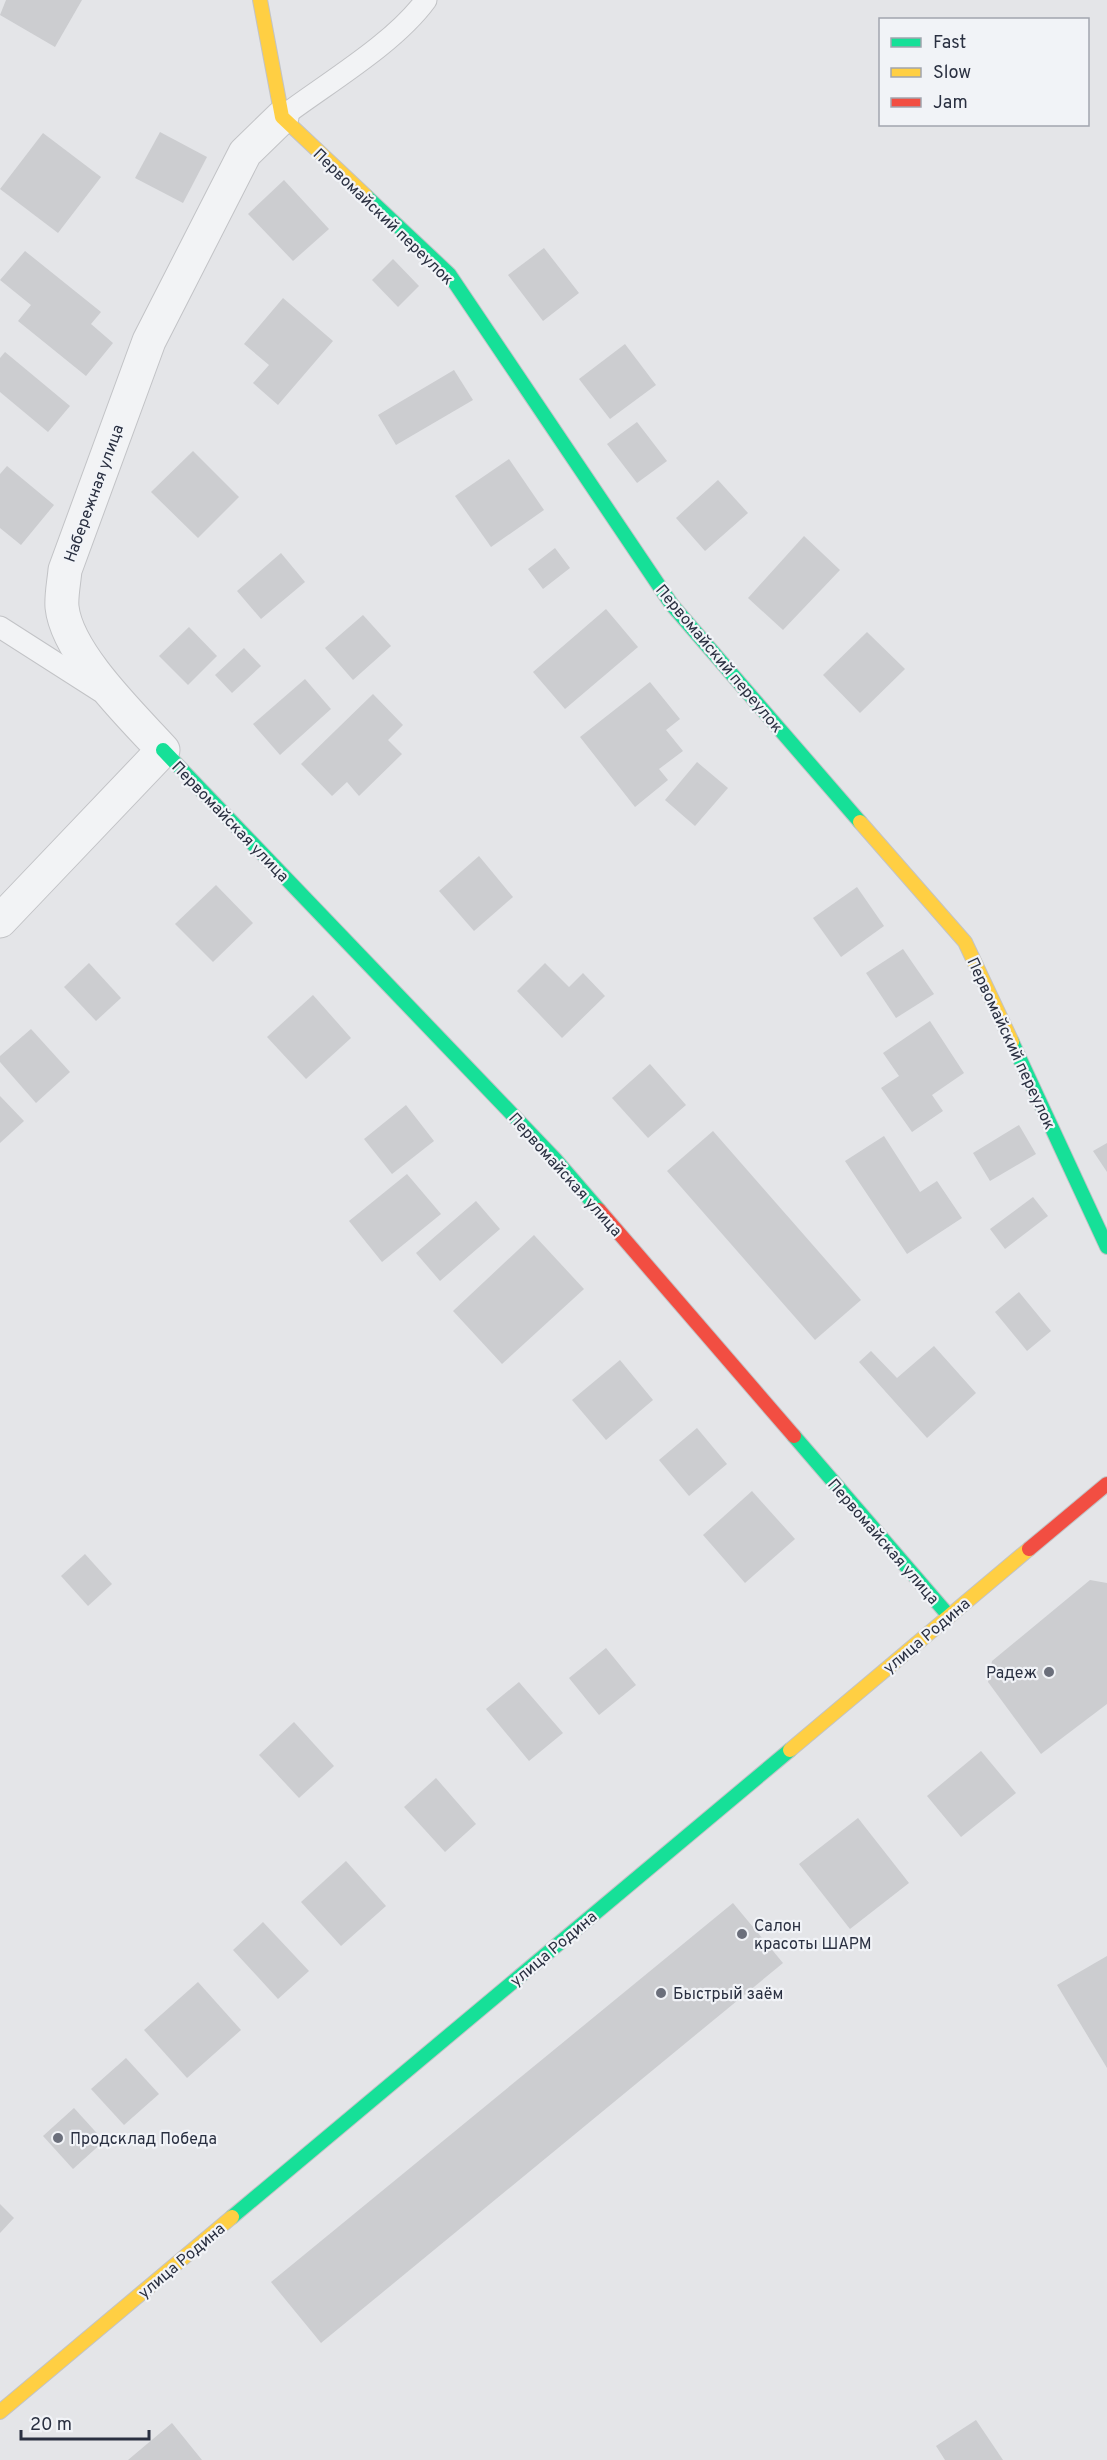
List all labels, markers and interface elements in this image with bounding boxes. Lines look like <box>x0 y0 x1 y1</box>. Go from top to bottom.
legend <box>879 18 1089 126</box>
text: Fast <box>933 32 966 55</box>
text: Slow <box>933 62 971 85</box>
text: Jam <box>933 92 968 115</box>
street label: Первомайский переулок <box>308 145 457 290</box>
street label: Набережная улица <box>61 422 129 565</box>
street label: Первомайский переулок <box>650 581 786 738</box>
street label: Первомайская улица <box>167 758 292 887</box>
street label: Первомайский переулок <box>961 955 1059 1133</box>
street label: Первомайская улица <box>503 1109 626 1242</box>
street label: Первомайская улица <box>822 1475 943 1609</box>
street label: улица Родина <box>880 1594 975 1679</box>
place label: Радеж <box>986 1664 1037 1684</box>
marker: Радеж <box>1042 1665 1056 1679</box>
street label: улица Родина <box>507 1907 602 1992</box>
place label: Салон красоты ШАРМ <box>754 1917 872 1955</box>
marker: Салон красоты ШАРМ <box>735 1927 749 1941</box>
place label: Быстрый заём <box>673 1985 783 2005</box>
marker: Быстрый заём <box>654 1986 668 2000</box>
place label: Продсклад Победа <box>70 2130 217 2150</box>
marker: Продсклад Победа <box>51 2131 65 2145</box>
street label: улица Родина <box>135 2219 230 2304</box>
scale bar <box>21 2403 148 2441</box>
text: 20 m <box>30 2414 72 2437</box>

